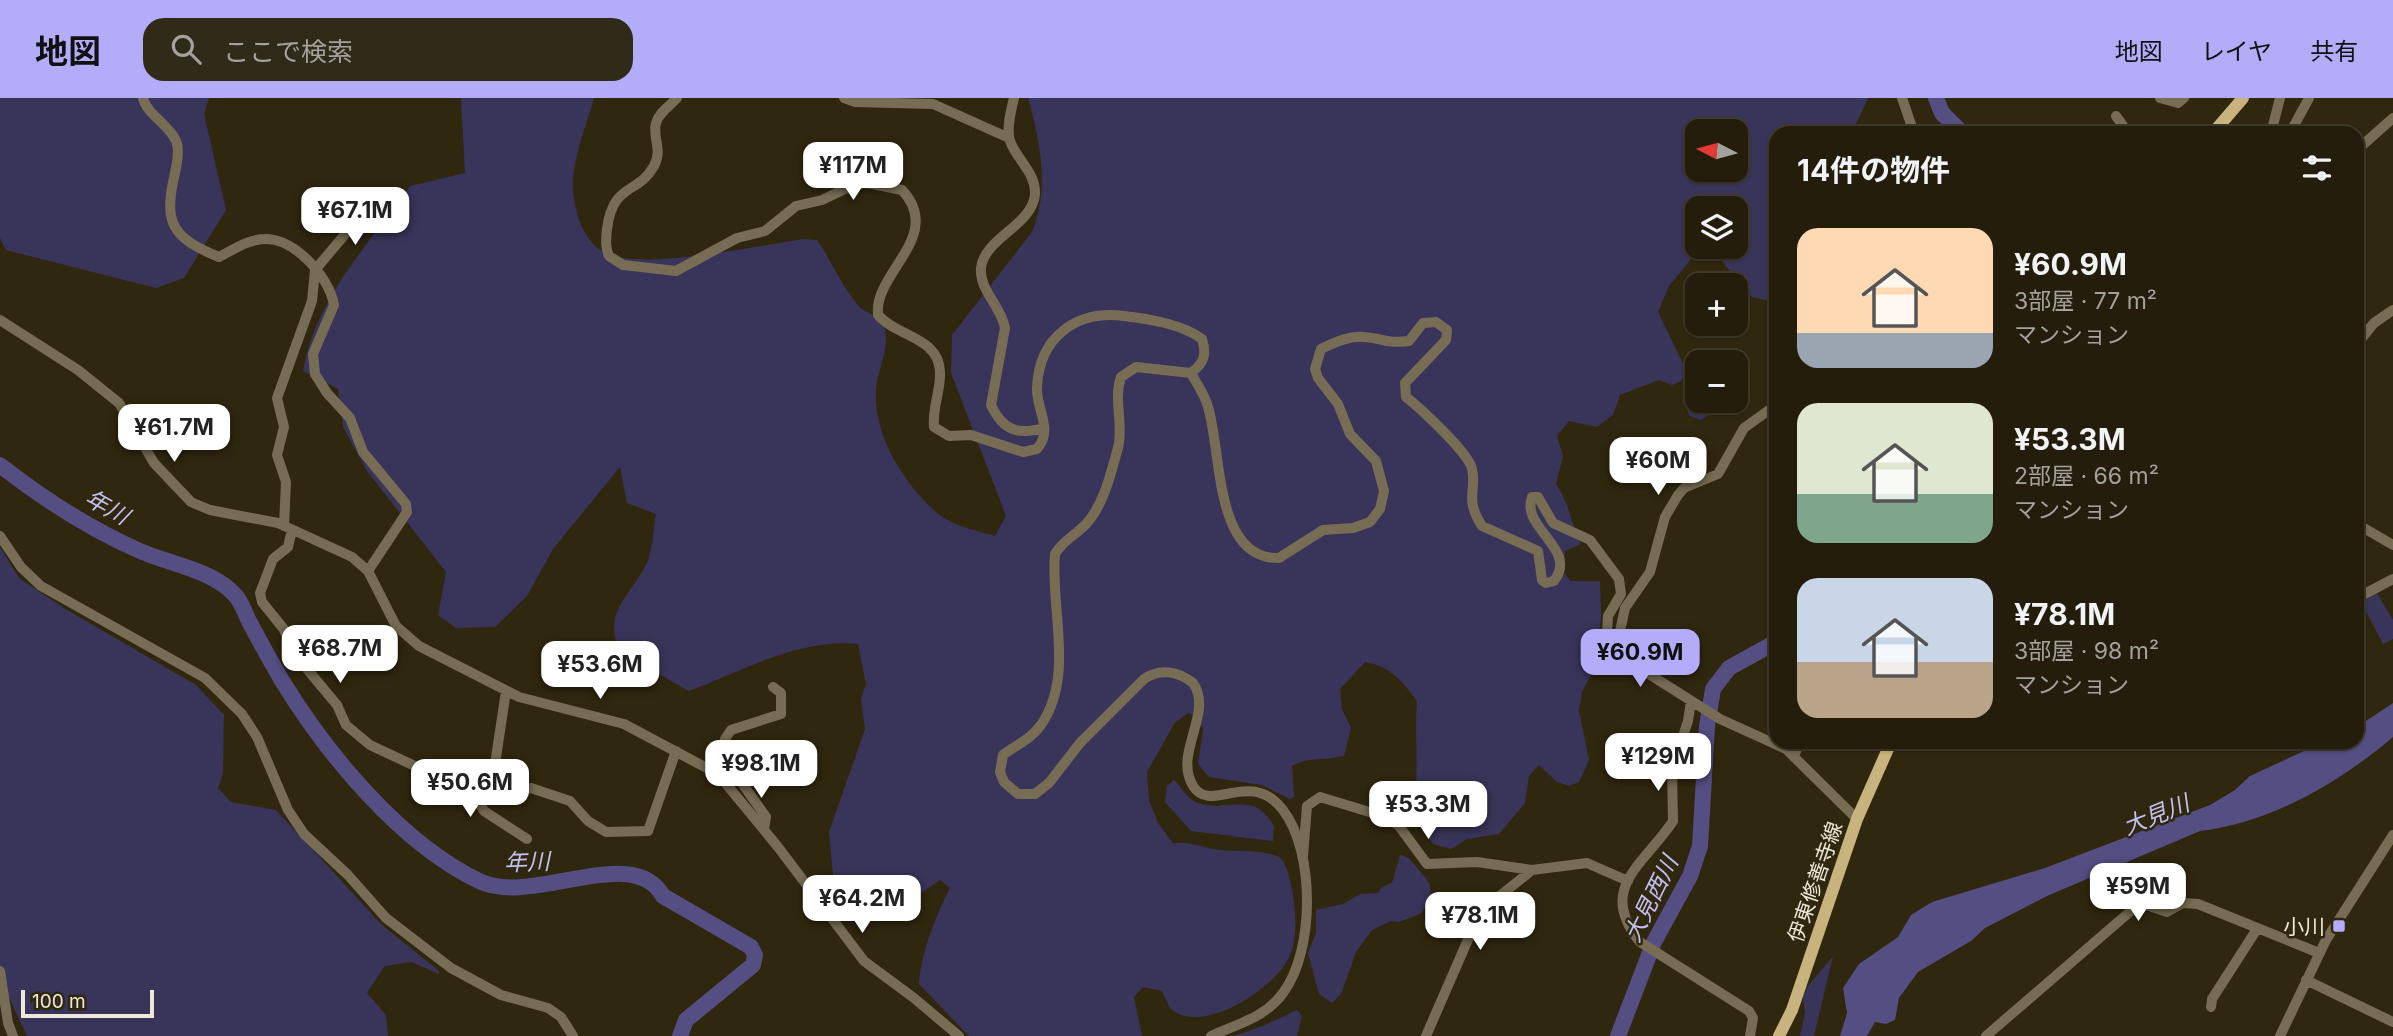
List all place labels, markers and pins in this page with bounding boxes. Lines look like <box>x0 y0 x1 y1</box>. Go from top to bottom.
pin: ¥117M <box>804 142 902 202</box>
pin: ¥67.1M <box>298 188 412 247</box>
pin: ¥61.7M <box>117 404 231 464</box>
pin: ¥60M <box>1617 438 1699 497</box>
pin: ¥68.7M <box>283 626 397 685</box>
pin: ¥60.9M <box>1583 630 1697 689</box>
pin: ¥53.6M <box>543 642 657 701</box>
pin: ¥129M <box>1609 734 1707 793</box>
pin: ¥98.1M <box>704 740 818 800</box>
pin: ¥50.6M <box>413 760 527 819</box>
pin: ¥53.3M <box>1371 782 1485 841</box>
pin: ¥59M <box>2097 864 2179 923</box>
pin: ¥64.2M <box>805 876 919 935</box>
pin: ¥78.1M <box>1423 892 1537 952</box>
place label: 小川 <box>2283 914 2325 939</box>
marker: 小川 <box>2331 918 2347 934</box>

